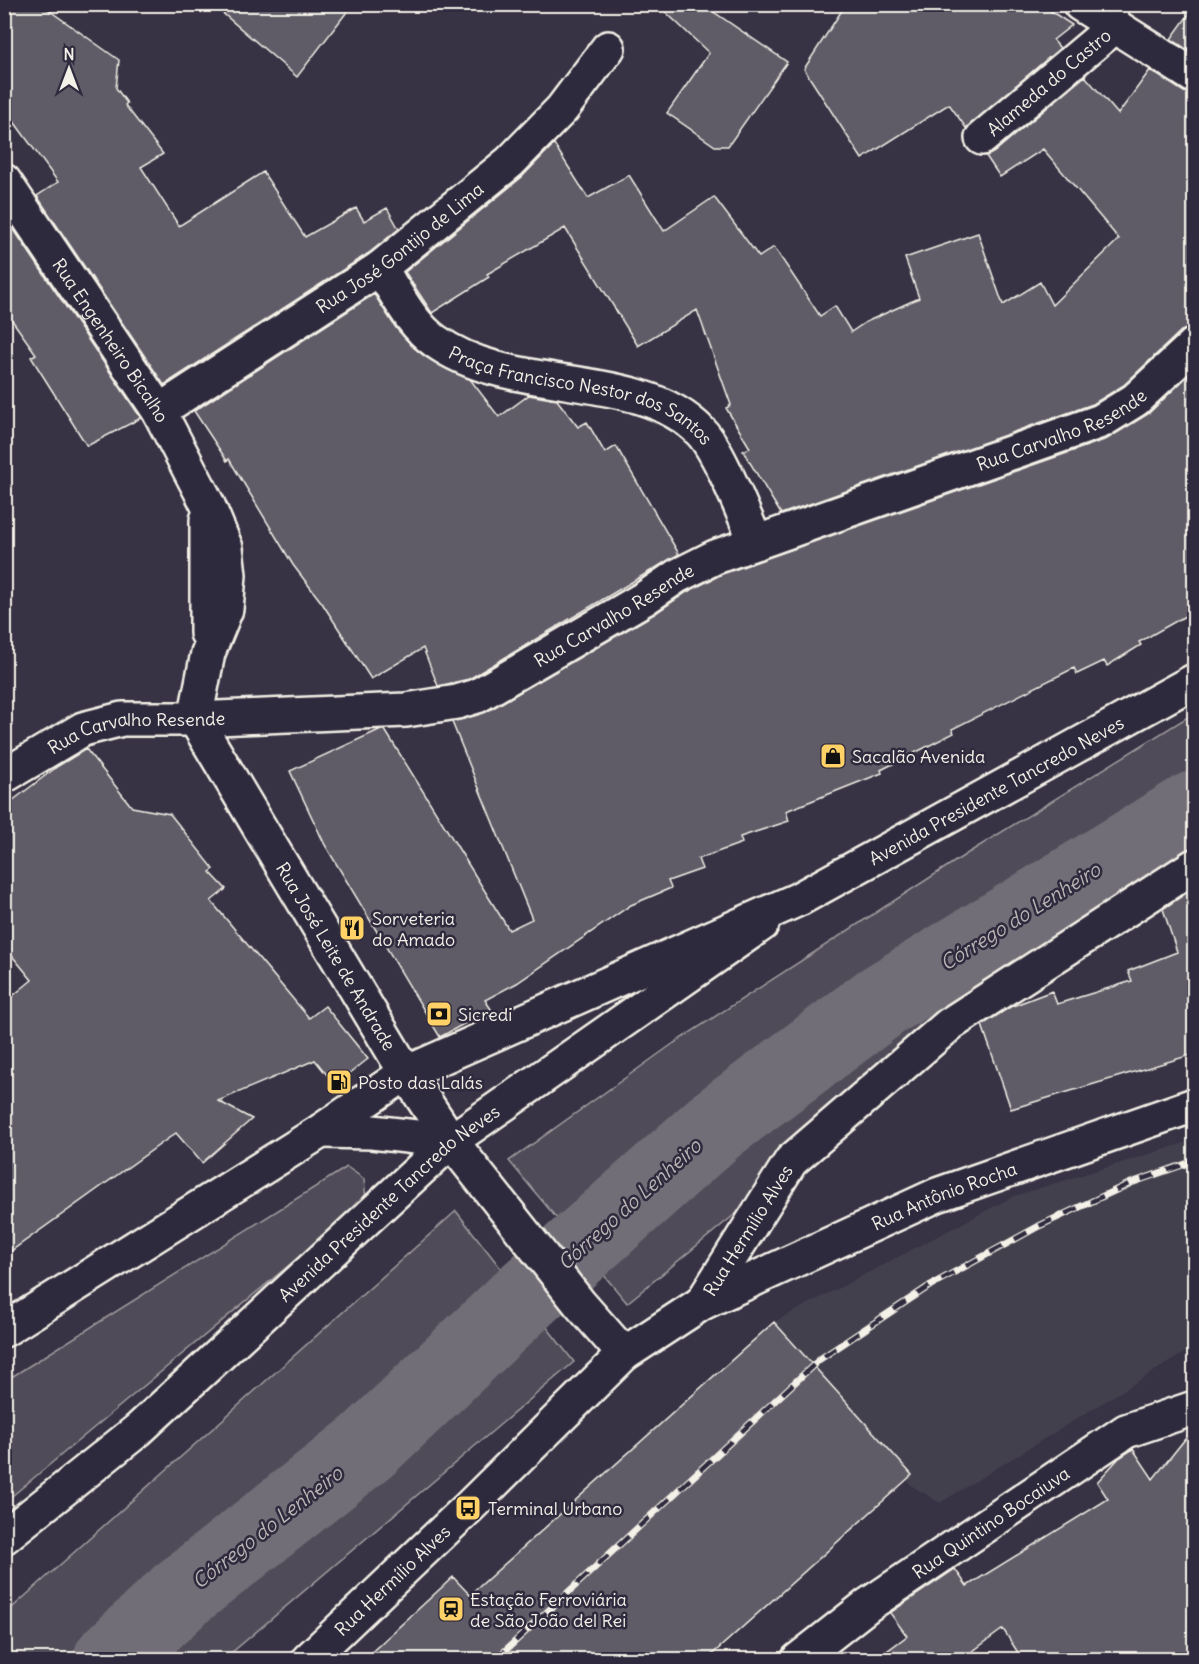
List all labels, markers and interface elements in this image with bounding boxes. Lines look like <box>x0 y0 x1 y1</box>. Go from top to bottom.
street label: Alameda do Castro <box>982 23 1115 141</box>
north arrow <box>39 39 99 99</box>
text: N <box>63 44 75 64</box>
street label: Rua José Gontijo de Lima <box>311 177 488 318</box>
street label: Rua Engenheiro Bicalho <box>48 254 174 426</box>
street label: Praça Francisco Nestor dos Santos <box>445 340 718 449</box>
street label: Rua Carvalho Resende <box>973 384 1151 476</box>
street label: Rua Carvalho Resende <box>530 558 698 672</box>
street label: Rua Carvalho Resende <box>43 706 226 759</box>
street label: Avenida Presidente Tancredo Neves <box>864 711 1128 870</box>
shop icon: Sacalão Avenida <box>818 741 848 771</box>
place label: Sacalão Avenida <box>852 745 985 768</box>
water label: Córrego do Lenheiro <box>935 856 1106 975</box>
street label: Rua José Leite de Andrade <box>271 858 401 1054</box>
place label: Sorveteria do Amado <box>372 907 455 951</box>
restaurant icon: Sorveteria do Amado <box>337 913 367 943</box>
bank icon: Sicredi <box>424 999 454 1029</box>
place label: Sicredi <box>458 1003 512 1026</box>
fuel station icon: Posto das Lalás <box>324 1067 354 1097</box>
place label: Posto das Lalás <box>358 1071 483 1094</box>
street label: Avenida Presidente Tancredo Neves <box>273 1099 504 1306</box>
water label: Córrego do Lenheiro <box>552 1132 707 1275</box>
street label: Rua Antônio Rocha <box>868 1157 1020 1235</box>
street label: Rua Hermílio Alves <box>698 1160 797 1300</box>
water label: Córrego do Lenheiro <box>187 1459 349 1594</box>
street label: Rua Quintino Bocaiuva <box>908 1461 1074 1583</box>
bus stop icon: Terminal Urbano <box>453 1493 483 1523</box>
place label: Terminal Urbano <box>488 1497 622 1520</box>
street label: Rua Hermílio Alves <box>329 1520 455 1640</box>
place label: Estação Ferroviária de São João del Rei <box>470 1588 627 1632</box>
station icon: Estação Ferroviária de São João del Rei <box>436 1594 466 1624</box>

